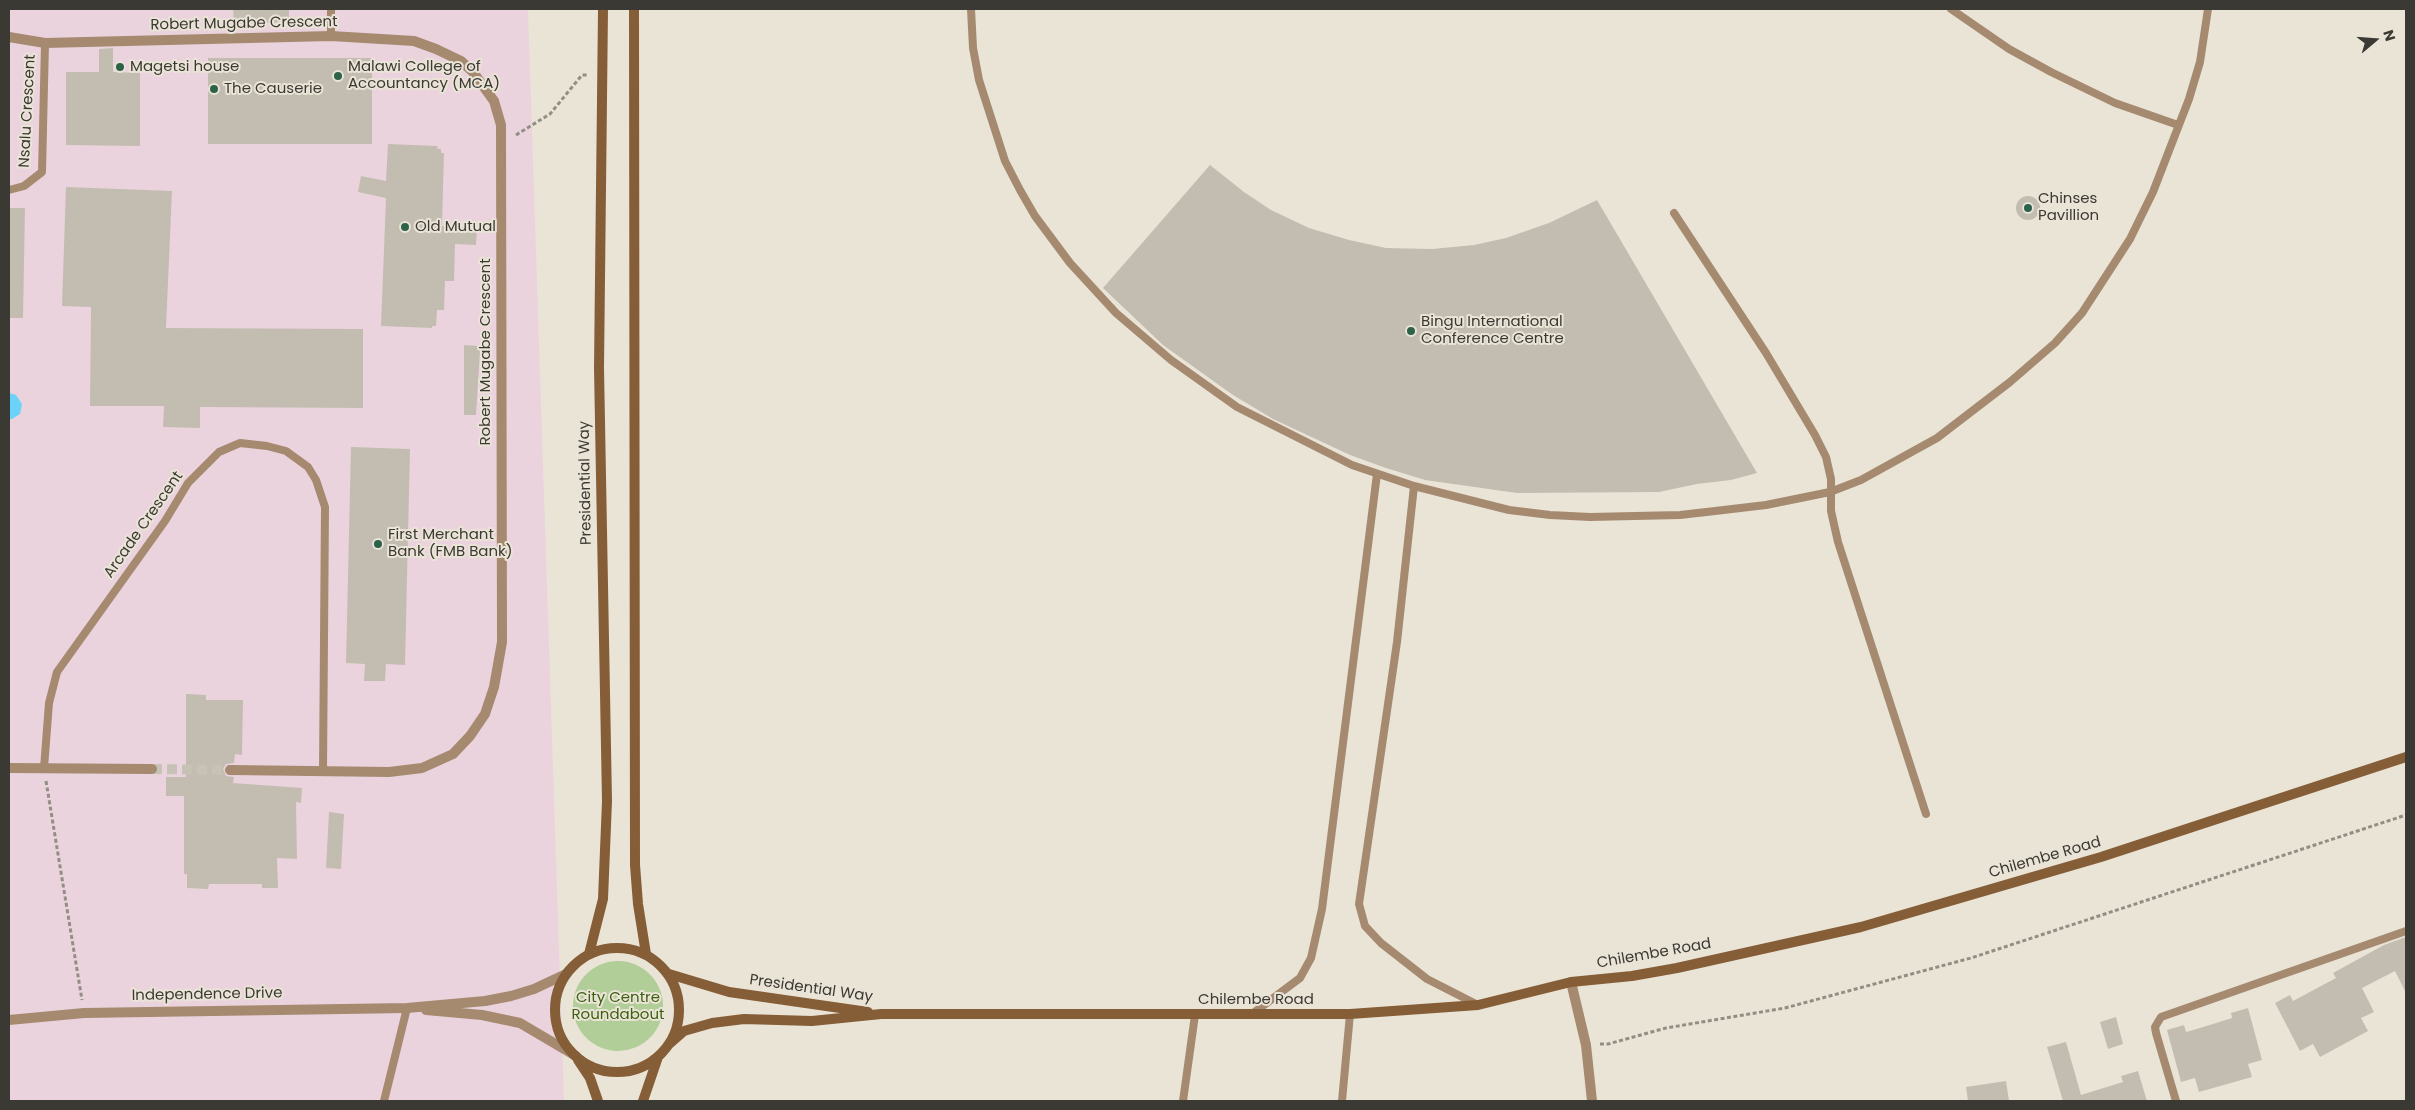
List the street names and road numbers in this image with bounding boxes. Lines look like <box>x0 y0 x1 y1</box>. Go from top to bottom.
street label: Robert Mugabe Crescent <box>150 13 338 35</box>
street label: Nsalu Crescent <box>16 54 40 168</box>
street label: Robert Mugabe Crescent <box>477 258 495 446</box>
street label: Presidential Way <box>576 421 596 545</box>
street label: Arcade Crescent <box>100 468 188 582</box>
street label: Chilembe Road <box>1987 833 2103 883</box>
street label: Chilembe Road <box>1595 935 1713 973</box>
street label: Presidential Way <box>748 971 874 1007</box>
street label: Independence Drive <box>131 985 283 1005</box>
street label: Chilembe Road <box>1198 991 1314 1009</box>

